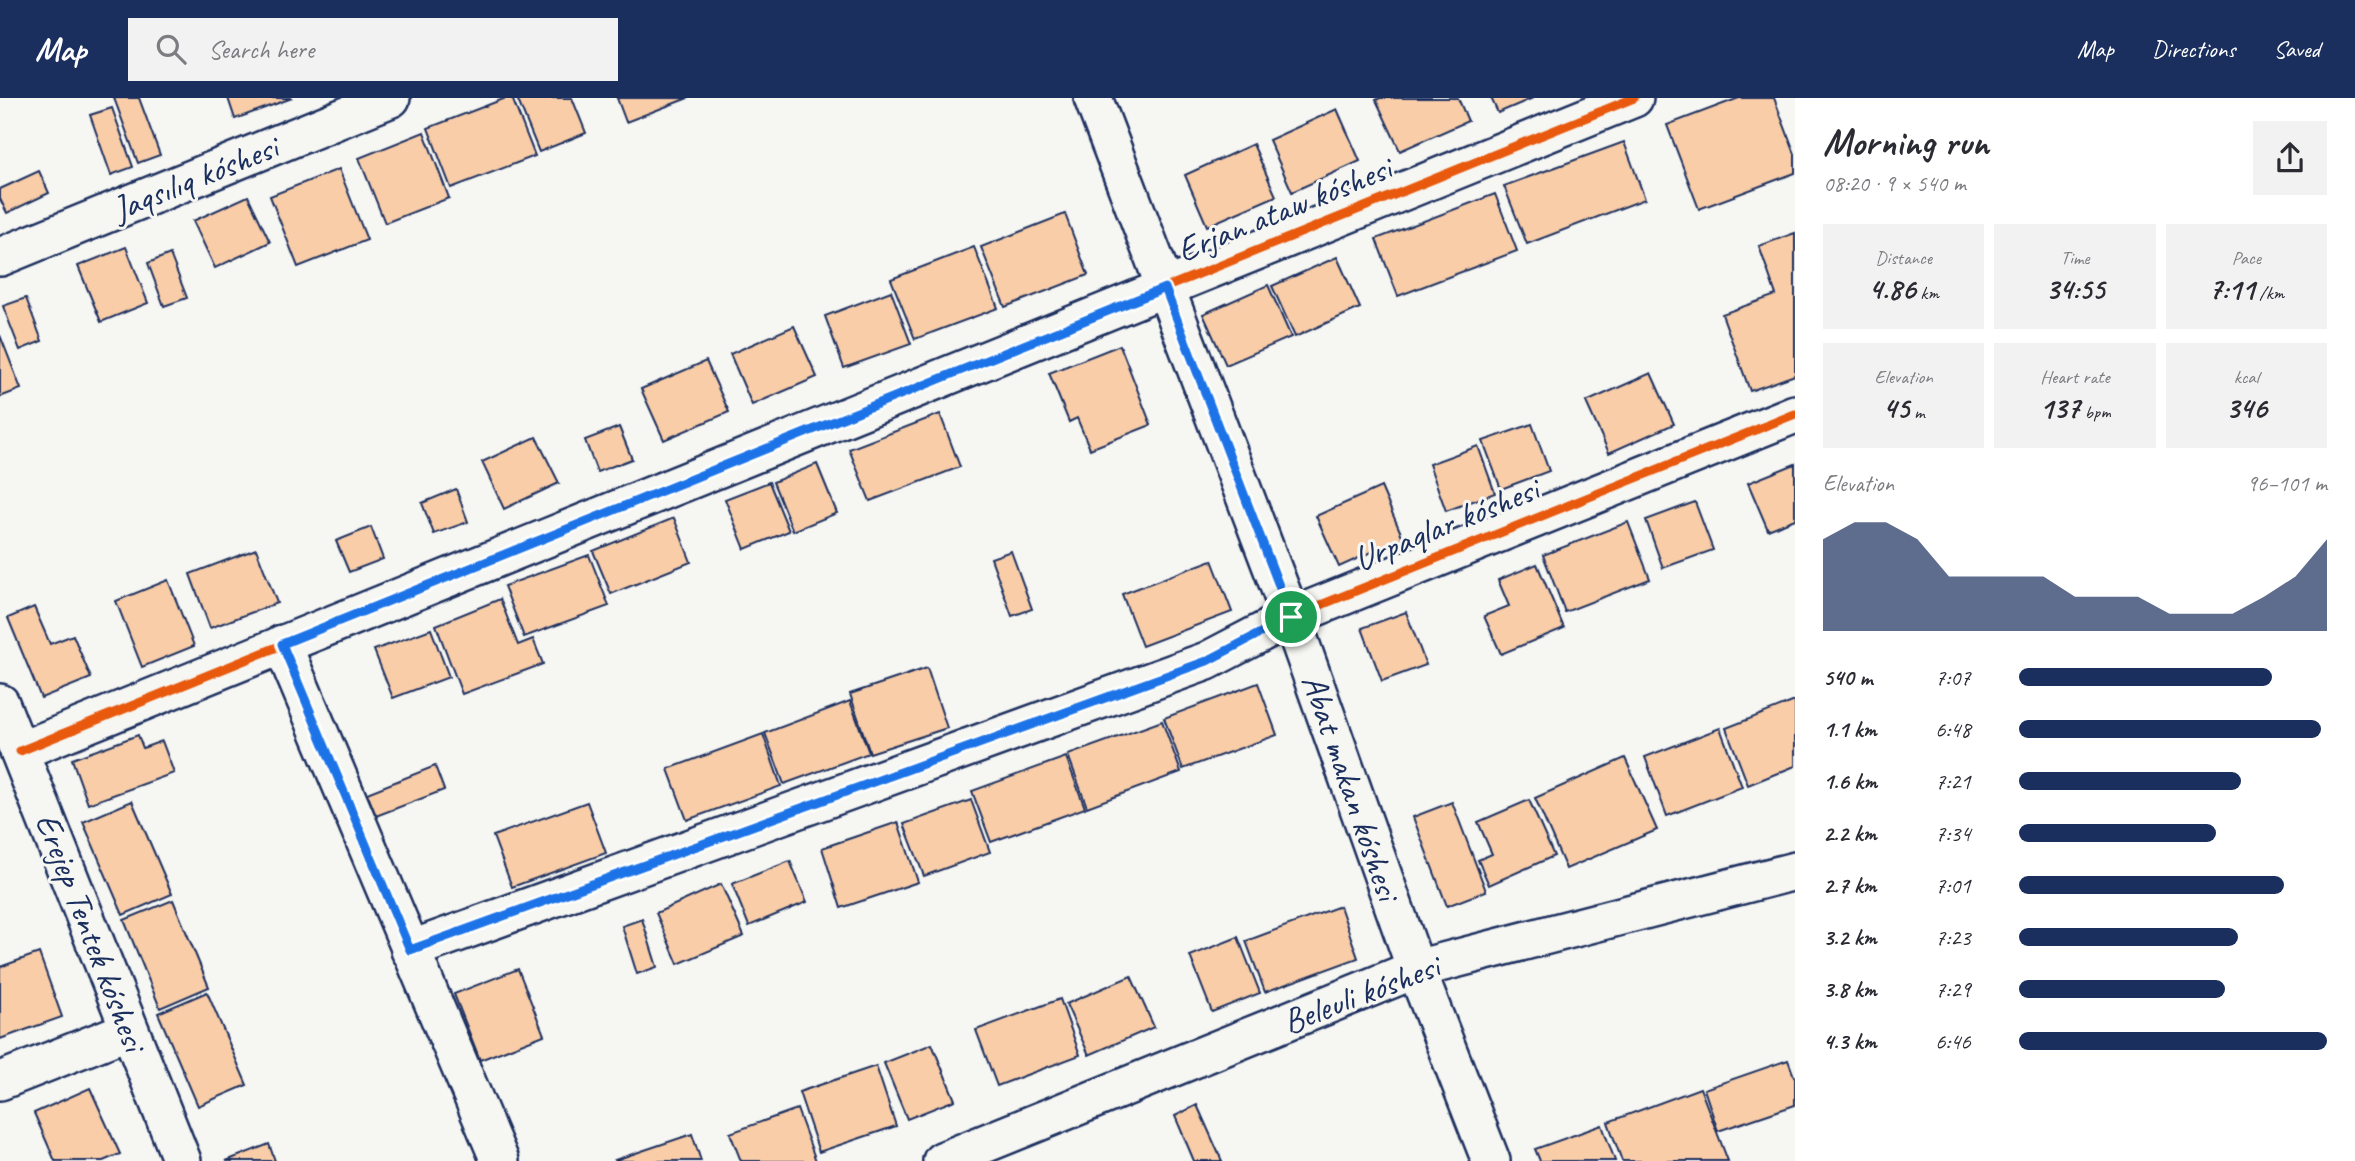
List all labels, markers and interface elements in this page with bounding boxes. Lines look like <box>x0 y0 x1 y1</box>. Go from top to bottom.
search box <box>128 18 618 81</box>
text: Map <box>35 28 86 70</box>
icon: search <box>152 30 190 68</box>
text: Search here <box>208 33 314 66</box>
text: Map <box>2077 34 2114 64</box>
text: Directions <box>2152 34 2235 64</box>
text: Saved <box>2273 34 2320 64</box>
text: Morning run <box>1823 119 1989 166</box>
button: share <box>2253 121 2327 195</box>
street label: Jaqsılıq kóshesi <box>104 123 288 232</box>
street label: Erjan ataw kóshesi <box>1170 144 1402 272</box>
text: 08:20 · 9 × 540 m <box>1823 169 1966 198</box>
text: Distance <box>1875 246 1932 270</box>
text: Time <box>2060 246 2090 270</box>
text: Pace <box>2232 246 2261 270</box>
text: 4.86 <box>1869 270 1916 308</box>
text: 34:55 <box>2046 270 2104 308</box>
text: 7:11 <box>2208 270 2255 308</box>
text: km <box>1916 281 1939 305</box>
text: /km <box>2255 281 2284 305</box>
text: Elevation <box>1874 365 1933 389</box>
text: Heart rate <box>2040 365 2110 389</box>
text: kcal <box>2234 365 2259 389</box>
text: 45 <box>1883 389 1909 427</box>
text: 137 <box>2039 389 2080 427</box>
text: 346 <box>2226 389 2267 427</box>
text: m <box>1909 400 1925 424</box>
text: bpm <box>2080 400 2111 424</box>
street label: Urpaqlar kóshesi <box>1347 465 1549 581</box>
text: Elevation <box>1823 469 1894 498</box>
text: 96–101 m <box>2247 469 2327 498</box>
pin <box>1261 587 1321 647</box>
icon: arrive <box>1272 598 1310 636</box>
text: 540 m <box>1823 663 1872 692</box>
text: 7:07 <box>1935 663 1971 692</box>
street label: Abat makan kóshesi <box>1291 668 1412 910</box>
text: 1.1 km <box>1823 715 1877 744</box>
text: 6:48 <box>1935 715 1971 744</box>
text: 1.6 km <box>1823 767 1877 796</box>
text: 7:21 <box>1935 767 1971 796</box>
street label: Erejep Tentek kóshesi <box>25 807 159 1061</box>
text: 2.2 km <box>1823 819 1877 848</box>
text: 7:34 <box>1935 819 1971 848</box>
text: 2.7 km <box>1823 871 1876 900</box>
text: 7:01 <box>1935 871 1971 900</box>
text: 3.2 km <box>1823 923 1877 952</box>
text: 7:23 <box>1935 923 1971 952</box>
street label: Beleuli kóshesi <box>1276 942 1450 1044</box>
text: 3.8 km <box>1823 975 1877 1004</box>
text: 7:29 <box>1935 975 1971 1004</box>
text: 4.3 km <box>1823 1027 1877 1056</box>
text: 6:46 <box>1935 1027 1971 1056</box>

